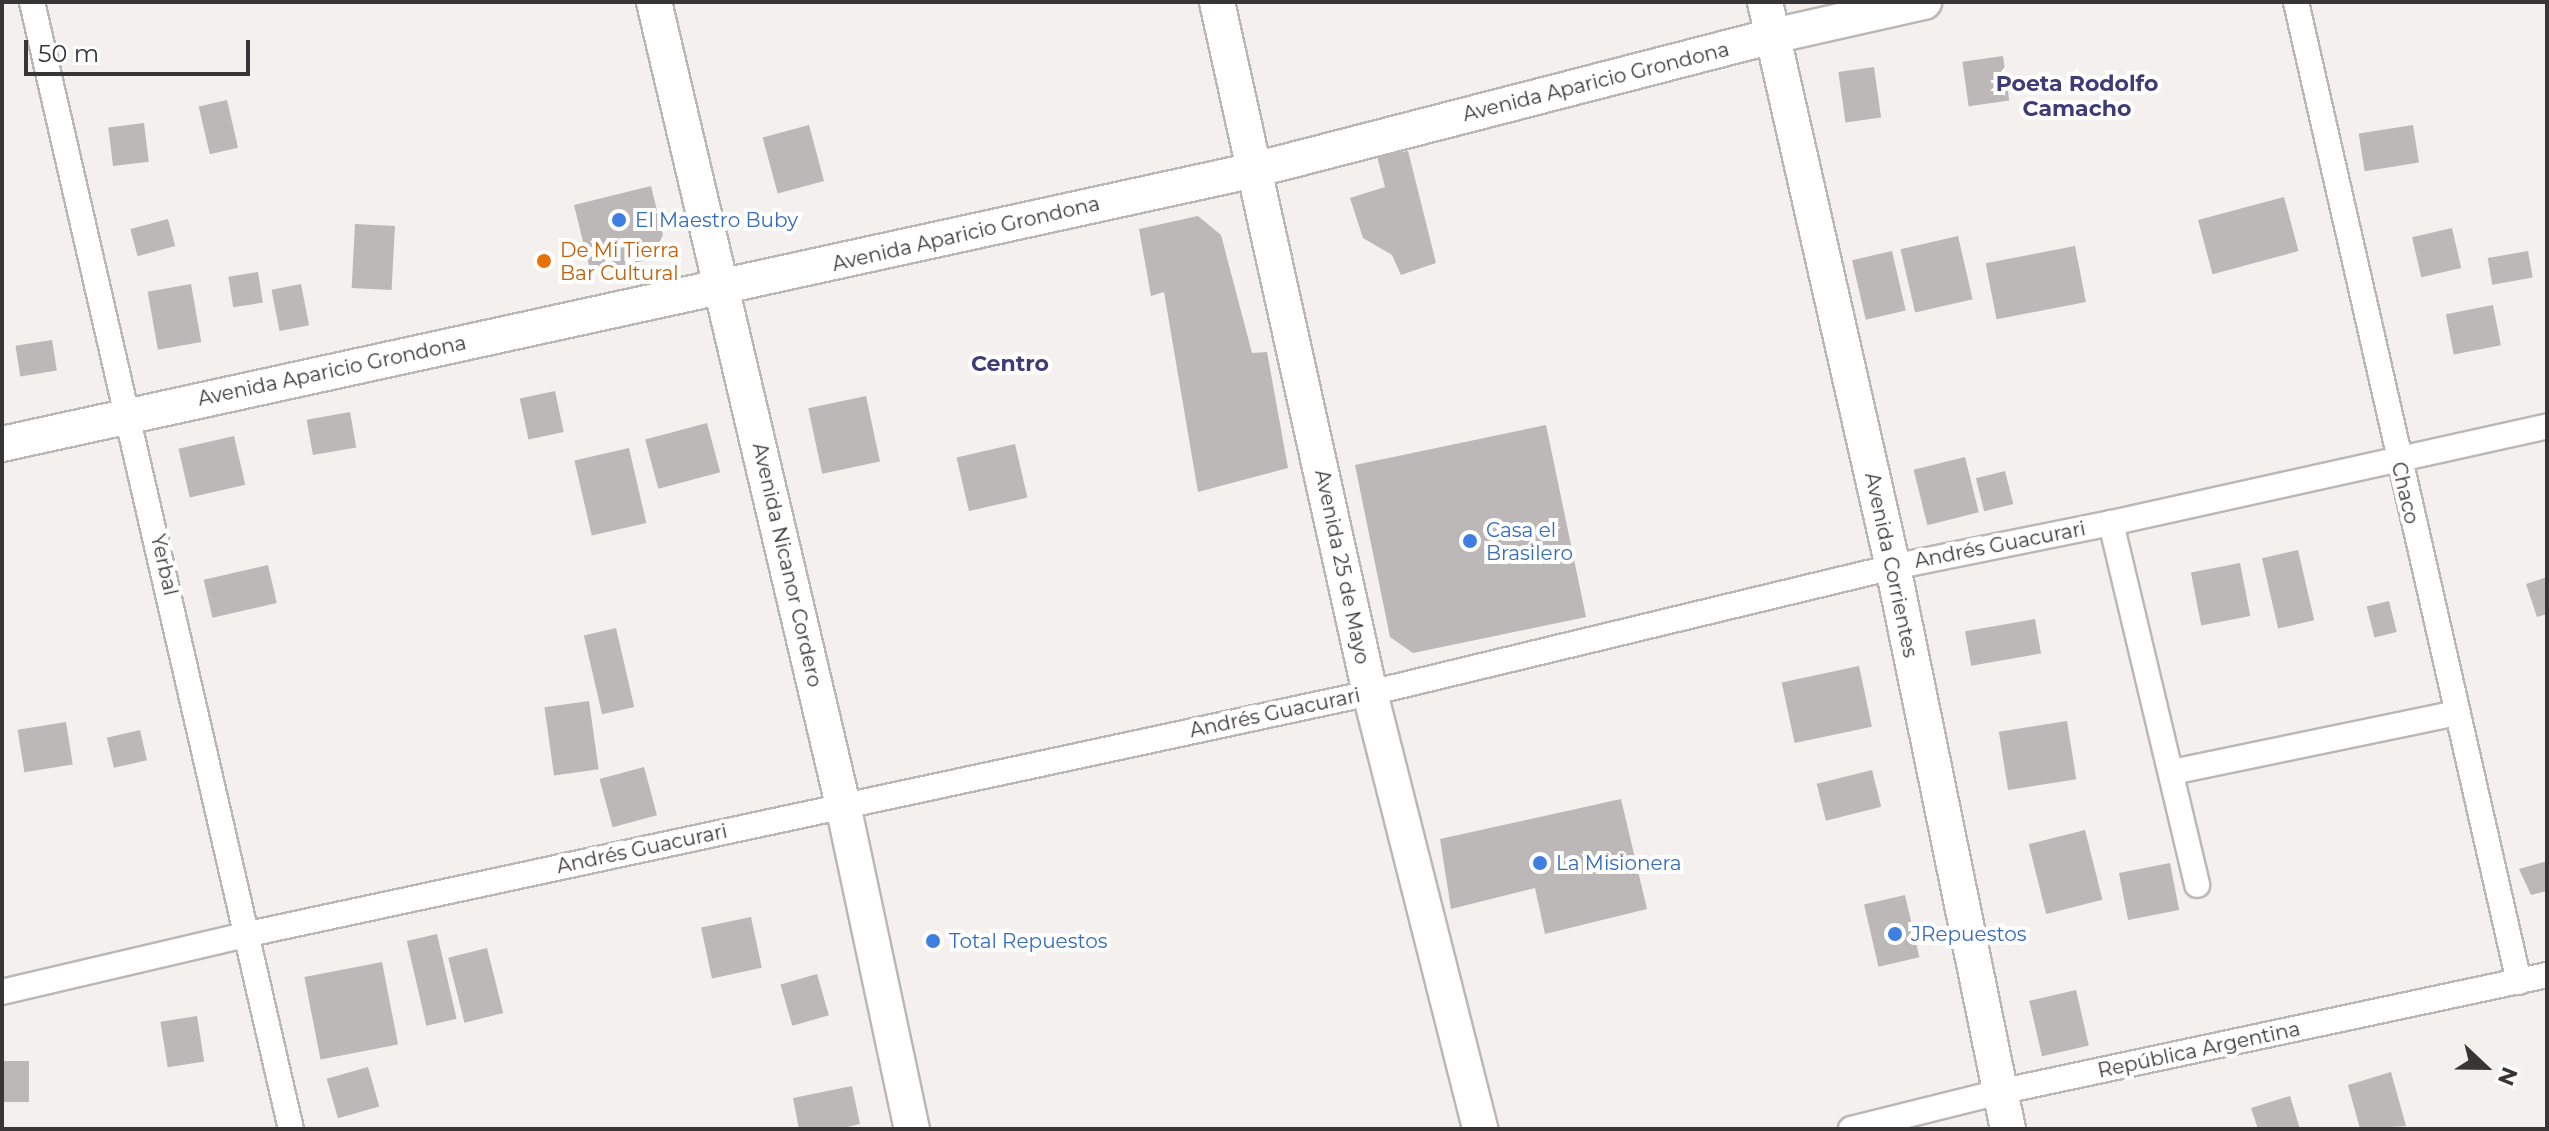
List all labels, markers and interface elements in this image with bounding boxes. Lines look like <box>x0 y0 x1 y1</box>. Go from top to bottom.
scale bar <box>28 24 254 74</box>
street label: Avenida Aparicio Grondona <box>1460 37 1732 127</box>
text: 50 m <box>38 39 99 68</box>
district label: Poeta Rodolfo Camacho <box>1996 70 2158 122</box>
street label: Avenida Aparicio Grondona <box>830 192 1102 276</box>
place label: El Maestro Buby <box>635 208 798 232</box>
marker: El Maestro Buby <box>610 211 628 229</box>
place label: De Mi Tierra Bar Cultural <box>560 238 679 285</box>
marker: De Mi Tierra Bar Cultural <box>535 252 553 270</box>
street label: Avenida Aparicio Grondona <box>196 331 468 411</box>
district label: Centro <box>971 351 1049 377</box>
street label: Avenida Nicanor Cordero <box>747 441 827 689</box>
street label: Chaco <box>2386 460 2424 526</box>
street label: Avenida 25 de Mayo <box>1310 468 1374 666</box>
street label: Avenida Corrientes <box>1860 470 1922 660</box>
street label: Andrés Guacurari <box>1912 517 2088 573</box>
place label: Casa el Brasilero <box>1486 518 1573 565</box>
street label: Yerbal <box>145 532 183 598</box>
marker: Casa el Brasilero <box>1461 532 1479 550</box>
street label: Andrés Guacurari <box>1187 683 1363 743</box>
street label: Andrés Guacurari <box>554 819 730 879</box>
place label: La Misionera <box>1556 851 1682 875</box>
marker: La Misionera <box>1531 854 1549 872</box>
place label: JRepuestos <box>1911 922 2026 946</box>
marker: JRepuestos <box>1886 925 1904 943</box>
place label: Total Repuestos <box>949 929 1107 953</box>
marker: Total Repuestos <box>924 932 942 950</box>
street label: República Argentina <box>2096 1017 2302 1083</box>
north arrow <box>2445 1027 2525 1107</box>
text: N <box>2492 1063 2524 1089</box>

